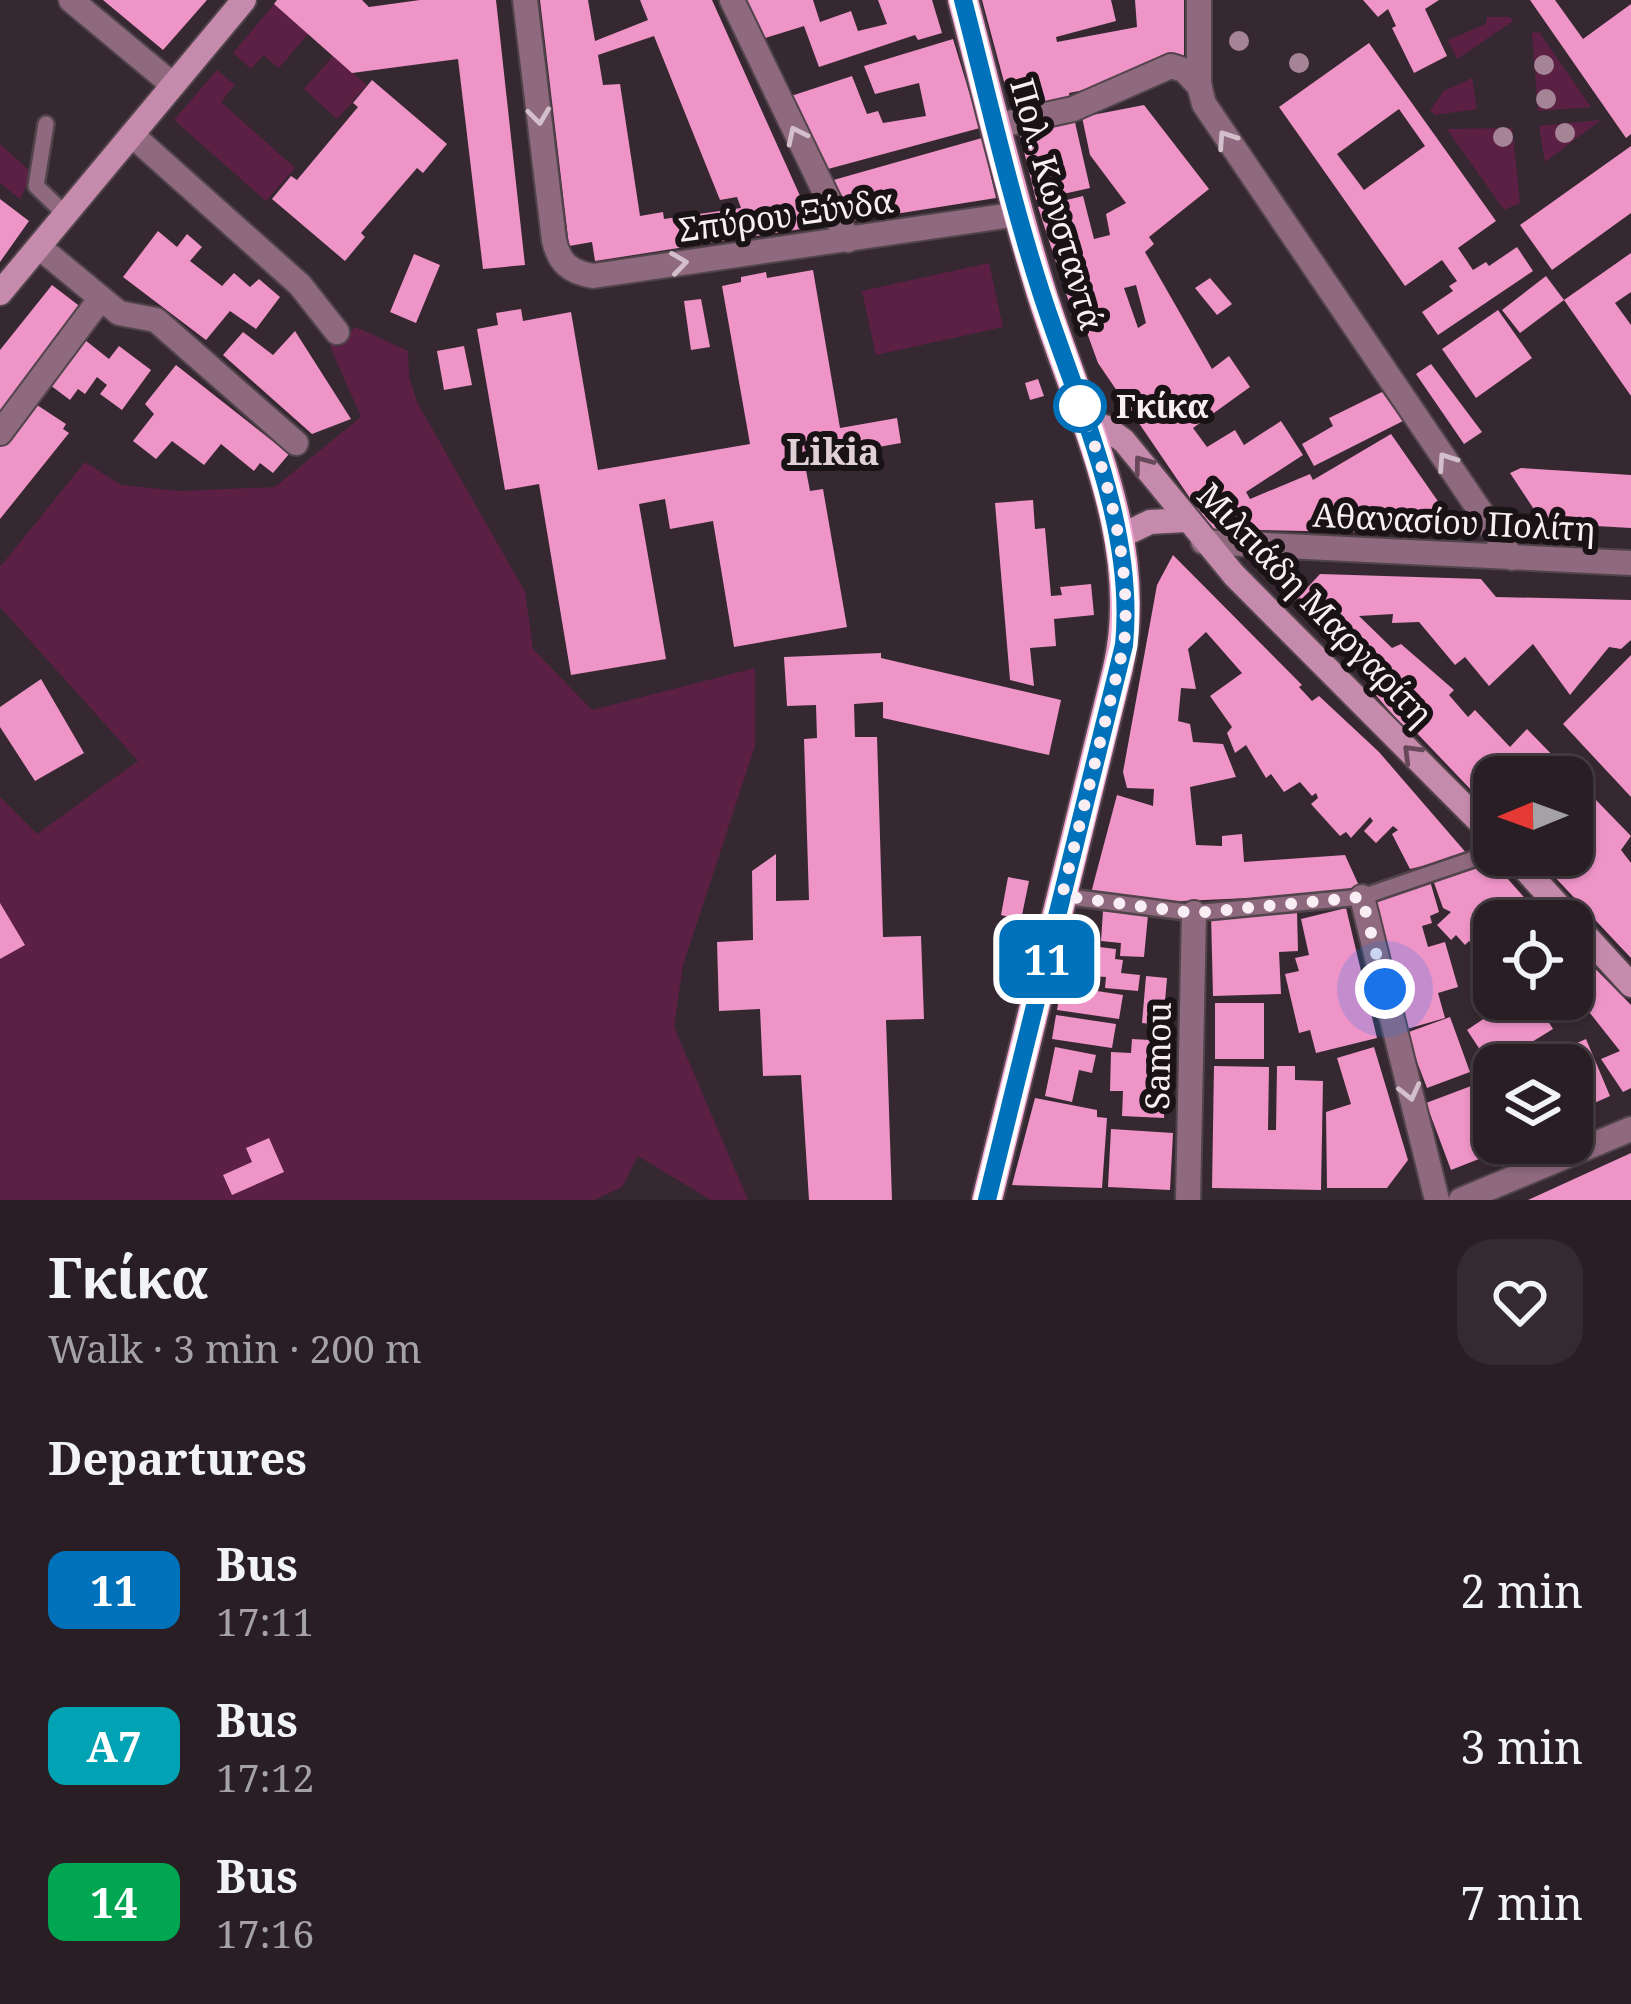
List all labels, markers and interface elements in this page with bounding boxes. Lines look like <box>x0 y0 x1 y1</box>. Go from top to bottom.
street label: Πολ. Κωνσταντά <box>1000 73 1115 335</box>
one-way arrow <box>525 106 551 126</box>
one-way arrow <box>788 125 811 147</box>
one-way arrow <box>1218 131 1240 153</box>
street label: Σπύρου Ξύνδα <box>675 177 896 252</box>
one-way arrow <box>669 251 689 277</box>
marker: Γκίκα <box>1055 381 1105 431</box>
place label: Γκίκα <box>1116 383 1209 428</box>
district label: Likia <box>786 427 880 476</box>
one-way arrow <box>1438 452 1460 474</box>
one-way arrow <box>1135 456 1156 478</box>
street label: Μιλτιάδη Μαργαρίτη <box>1188 473 1443 735</box>
street label: Αθανασίου Πολίτη <box>1312 492 1596 551</box>
one-way arrow <box>1403 746 1425 768</box>
north arrow <box>1473 756 1593 876</box>
map controls <box>1473 756 1593 1164</box>
button: locate <box>1473 900 1593 1020</box>
line badge: 11 <box>993 920 1101 998</box>
text: 11 <box>1023 930 1071 987</box>
your location <box>1355 959 1415 1019</box>
street label: Samou <box>1134 1002 1181 1110</box>
button: layers <box>1473 1044 1593 1164</box>
one-way arrow <box>1396 1082 1421 1102</box>
text: Γκίκα <box>48 1237 209 1315</box>
button: heart <box>1457 1239 1583 1365</box>
text: Walk · 3 min · 200 m <box>48 1321 422 1374</box>
text: Departures <box>48 1427 307 1488</box>
text: Bus <box>216 1533 298 1594</box>
text: 2 min <box>1460 1560 1583 1621</box>
text: 11 <box>90 1561 138 1618</box>
text: 17:11 <box>216 1594 314 1647</box>
text: Bus <box>216 1689 298 1750</box>
text: 3 min <box>1460 1716 1583 1777</box>
text: A7 <box>86 1717 142 1774</box>
text: 17:12 <box>216 1750 314 1803</box>
text: Bus <box>216 1845 298 1906</box>
text: 7 min <box>1460 1872 1583 1933</box>
text: 14 <box>90 1873 138 1930</box>
text: 17:16 <box>216 1906 314 1959</box>

